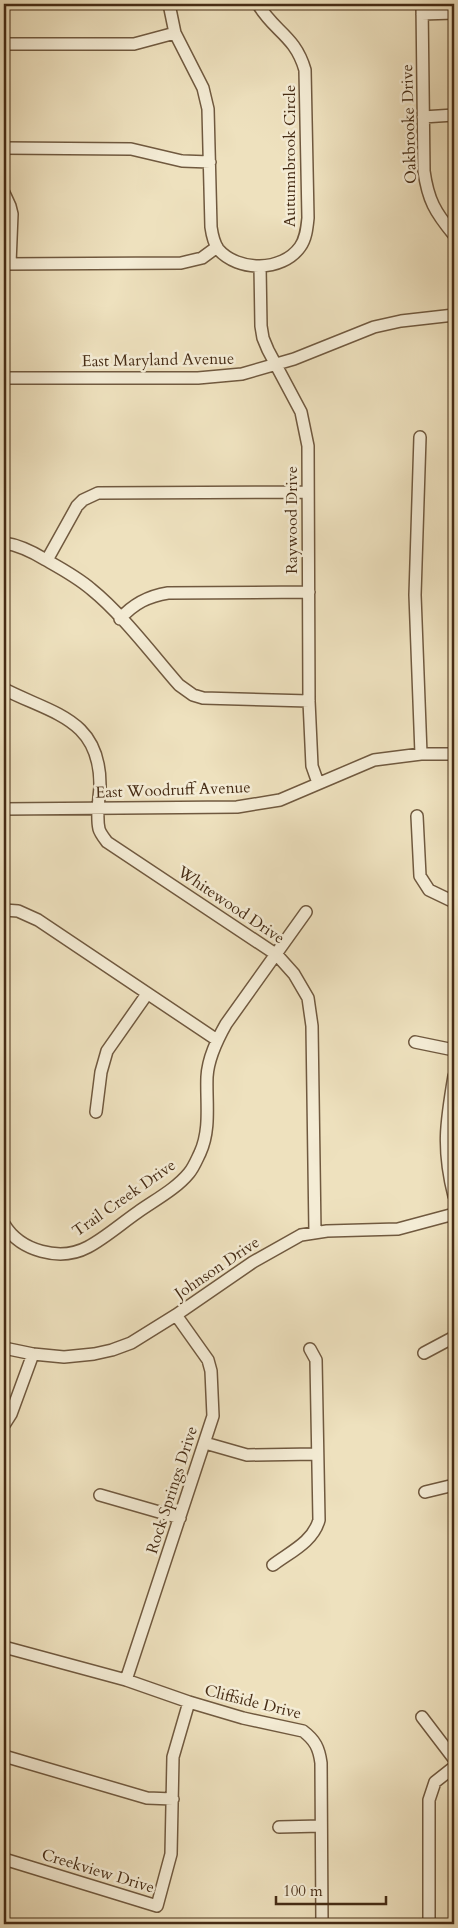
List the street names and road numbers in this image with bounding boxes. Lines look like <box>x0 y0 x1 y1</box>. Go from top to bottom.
street label: Oakbrooke Drive <box>396 64 422 184</box>
street label: Autumnbrook Circle <box>279 85 301 227</box>
street label: East Maryland Avenue <box>82 348 234 372</box>
street label: Raywood Drive <box>281 466 303 574</box>
street label: East Woodruff Avenue <box>95 776 251 804</box>
street label: Whitewood Drive <box>172 860 289 949</box>
street label: Trail Creek Drive <box>68 1154 180 1242</box>
street label: Johnson Drive <box>169 1231 264 1306</box>
street label: Rock Springs Drive <box>141 1423 203 1557</box>
street label: Cliffside Drive <box>202 1679 304 1725</box>
street label: Creekview Drive <box>39 1843 157 1899</box>

